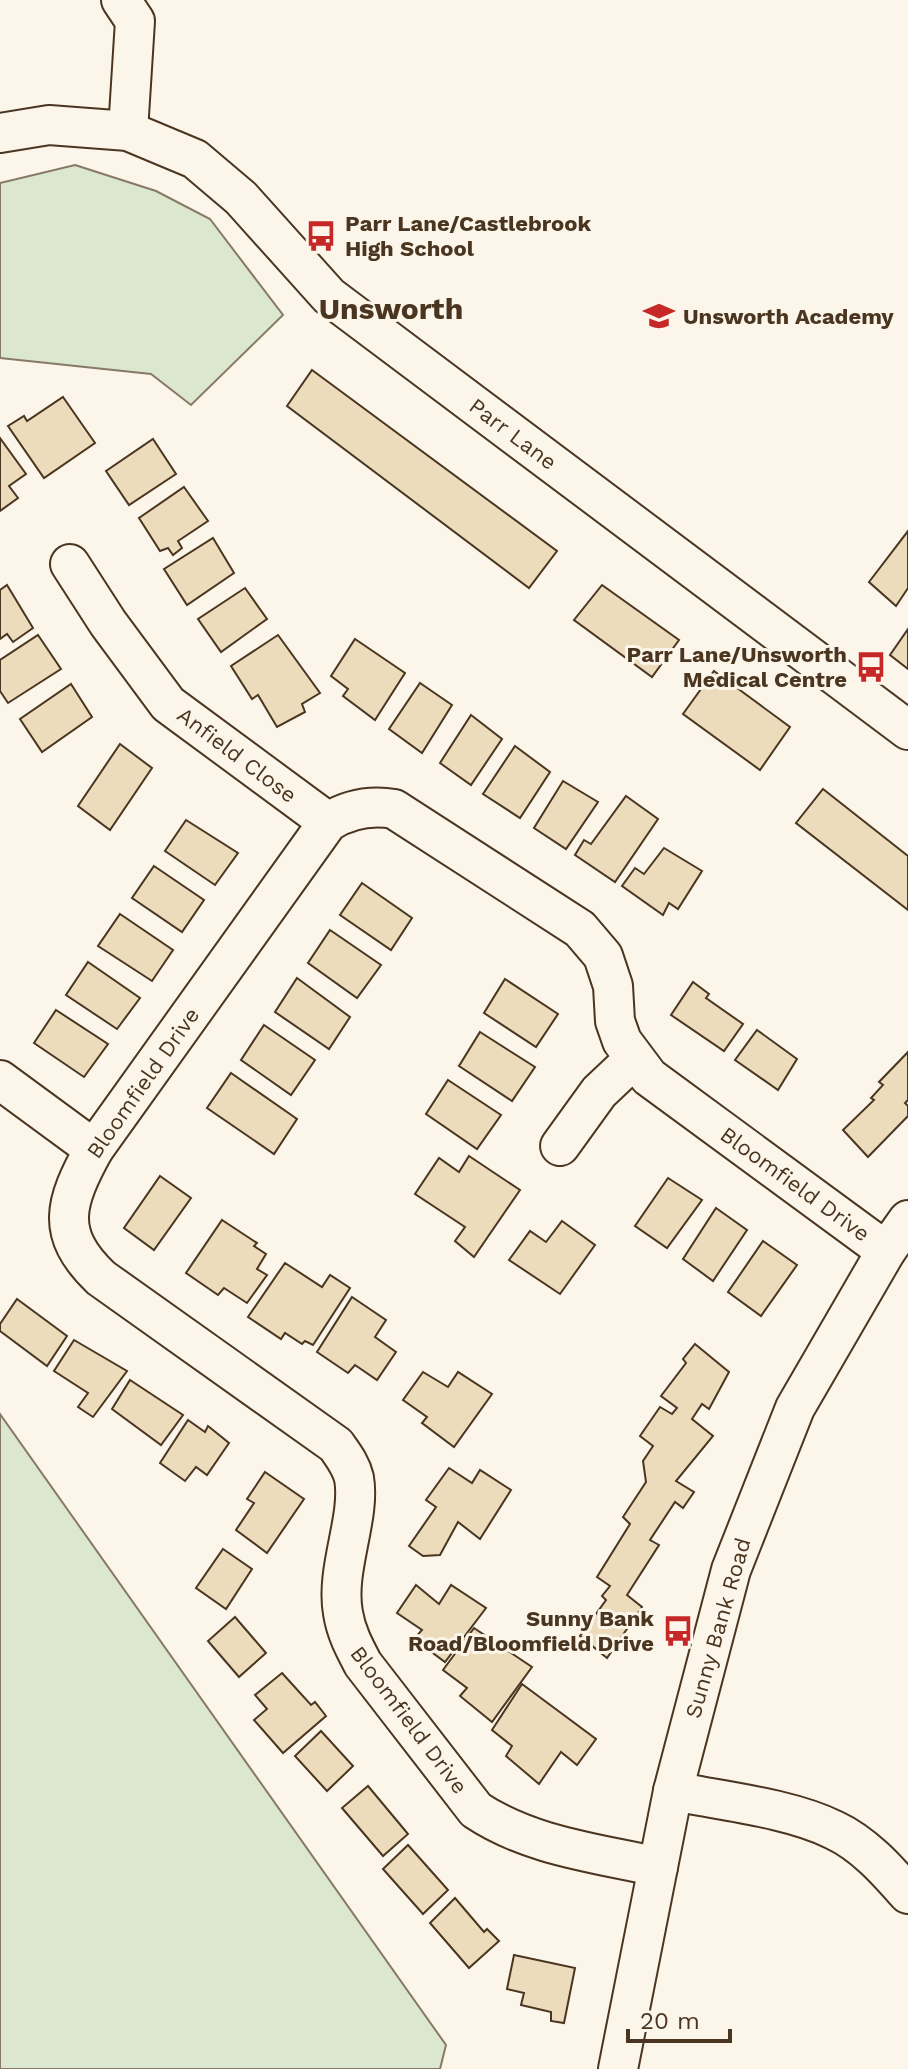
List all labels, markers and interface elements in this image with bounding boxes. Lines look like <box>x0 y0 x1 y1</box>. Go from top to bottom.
place label: Parr Lane/Castlebrook High School <box>345 211 591 261</box>
bus stop icon: Parr Lane/Castlebrook High School <box>304 219 338 253</box>
district label: Unsworth <box>319 291 463 326</box>
school or university icon: Unsworth Academy <box>642 299 676 333</box>
place label: Unsworth Academy <box>683 304 894 329</box>
street label: Parr Lane <box>464 393 562 475</box>
place label: Parr Lane/Unsworth Medical Centre <box>626 642 847 692</box>
bus stop icon: Parr Lane/Unsworth Medical Centre <box>854 650 888 684</box>
street label: Anfield Close <box>173 702 301 808</box>
street label: Bloomfield Drive <box>82 1003 204 1163</box>
street label: Bloomfield Drive <box>716 1122 874 1246</box>
street label: Sunny Bank Road <box>680 1535 756 1721</box>
place label: Sunny Bank Road/Bloomfield Drive <box>408 1606 654 1656</box>
bus stop icon: Sunny Bank Road/Bloomfield Drive <box>661 1614 695 1648</box>
street label: Bloomfield Drive <box>345 1641 473 1799</box>
scale bar <box>628 1993 730 2043</box>
text: 20 m <box>640 2007 700 2035</box>

